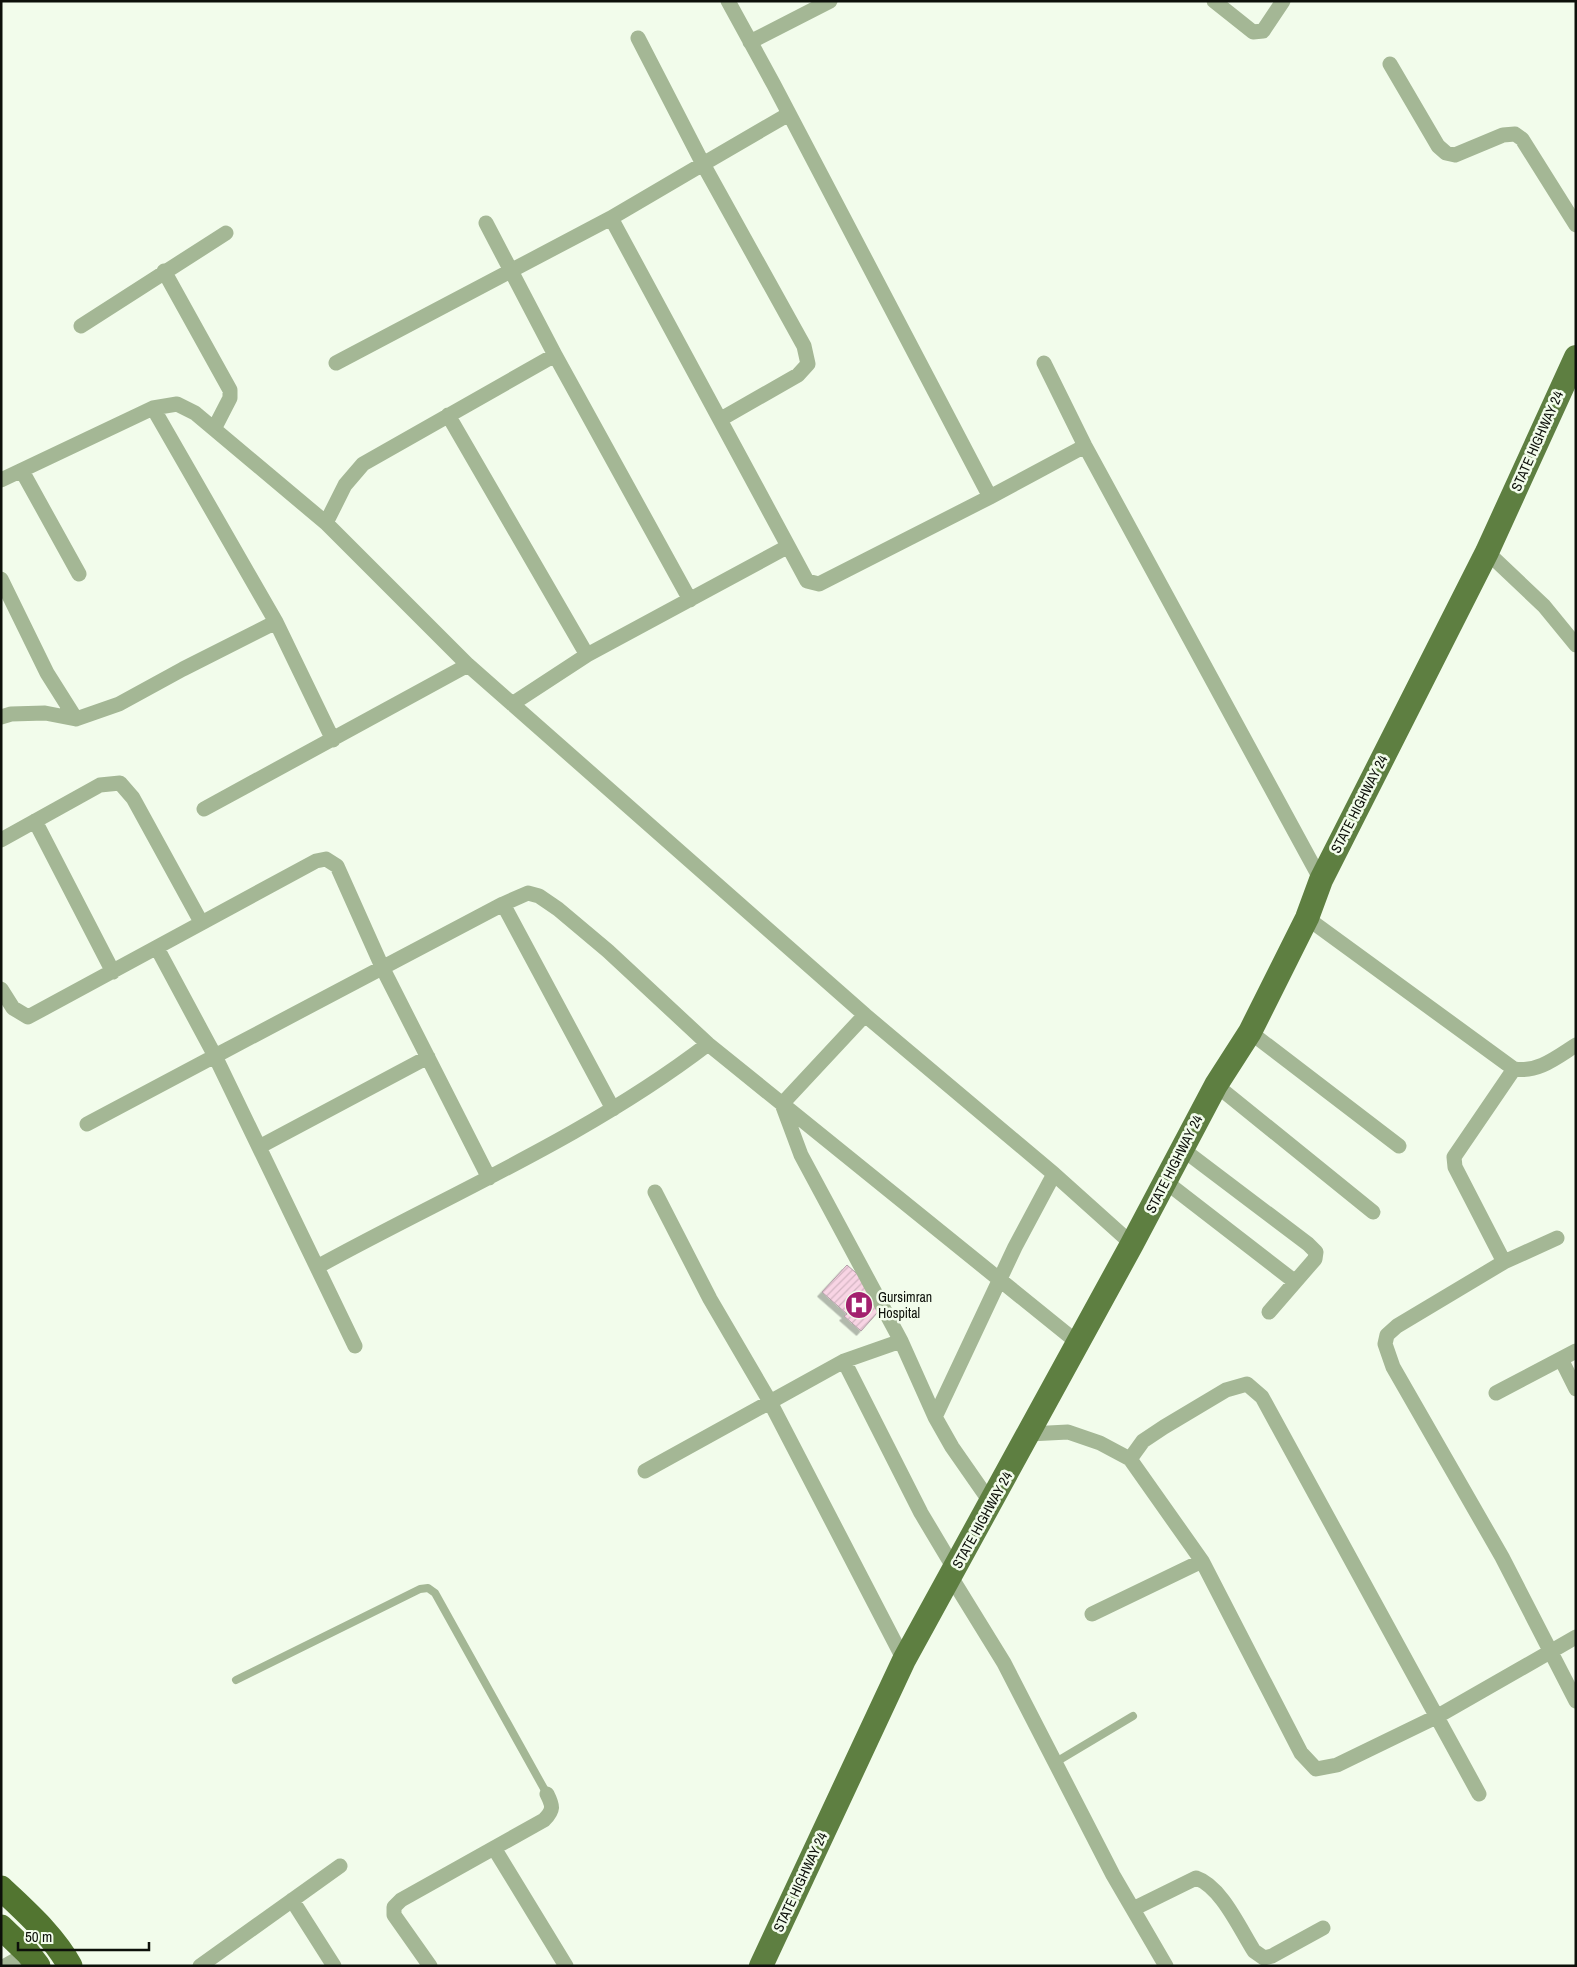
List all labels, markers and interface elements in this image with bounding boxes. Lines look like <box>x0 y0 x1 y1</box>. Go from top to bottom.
street label: STATE HIGHWAY 24 <box>1507 388 1567 494</box>
street label: STATE HIGHWAY 24 <box>1326 751 1392 856</box>
street label: STATE HIGHWAY 24 <box>1141 1111 1207 1216</box>
place label: Gursimran Hospital <box>878 1288 932 1322</box>
hospital icon: Gursimran Hospital <box>844 1290 874 1320</box>
street label: STATE HIGHWAY 24 <box>948 1468 1016 1572</box>
street label: STATE HIGHWAY 24 <box>769 1829 831 1935</box>
scale bar <box>18 1920 149 1952</box>
text: 50 m <box>25 1926 52 1947</box>

